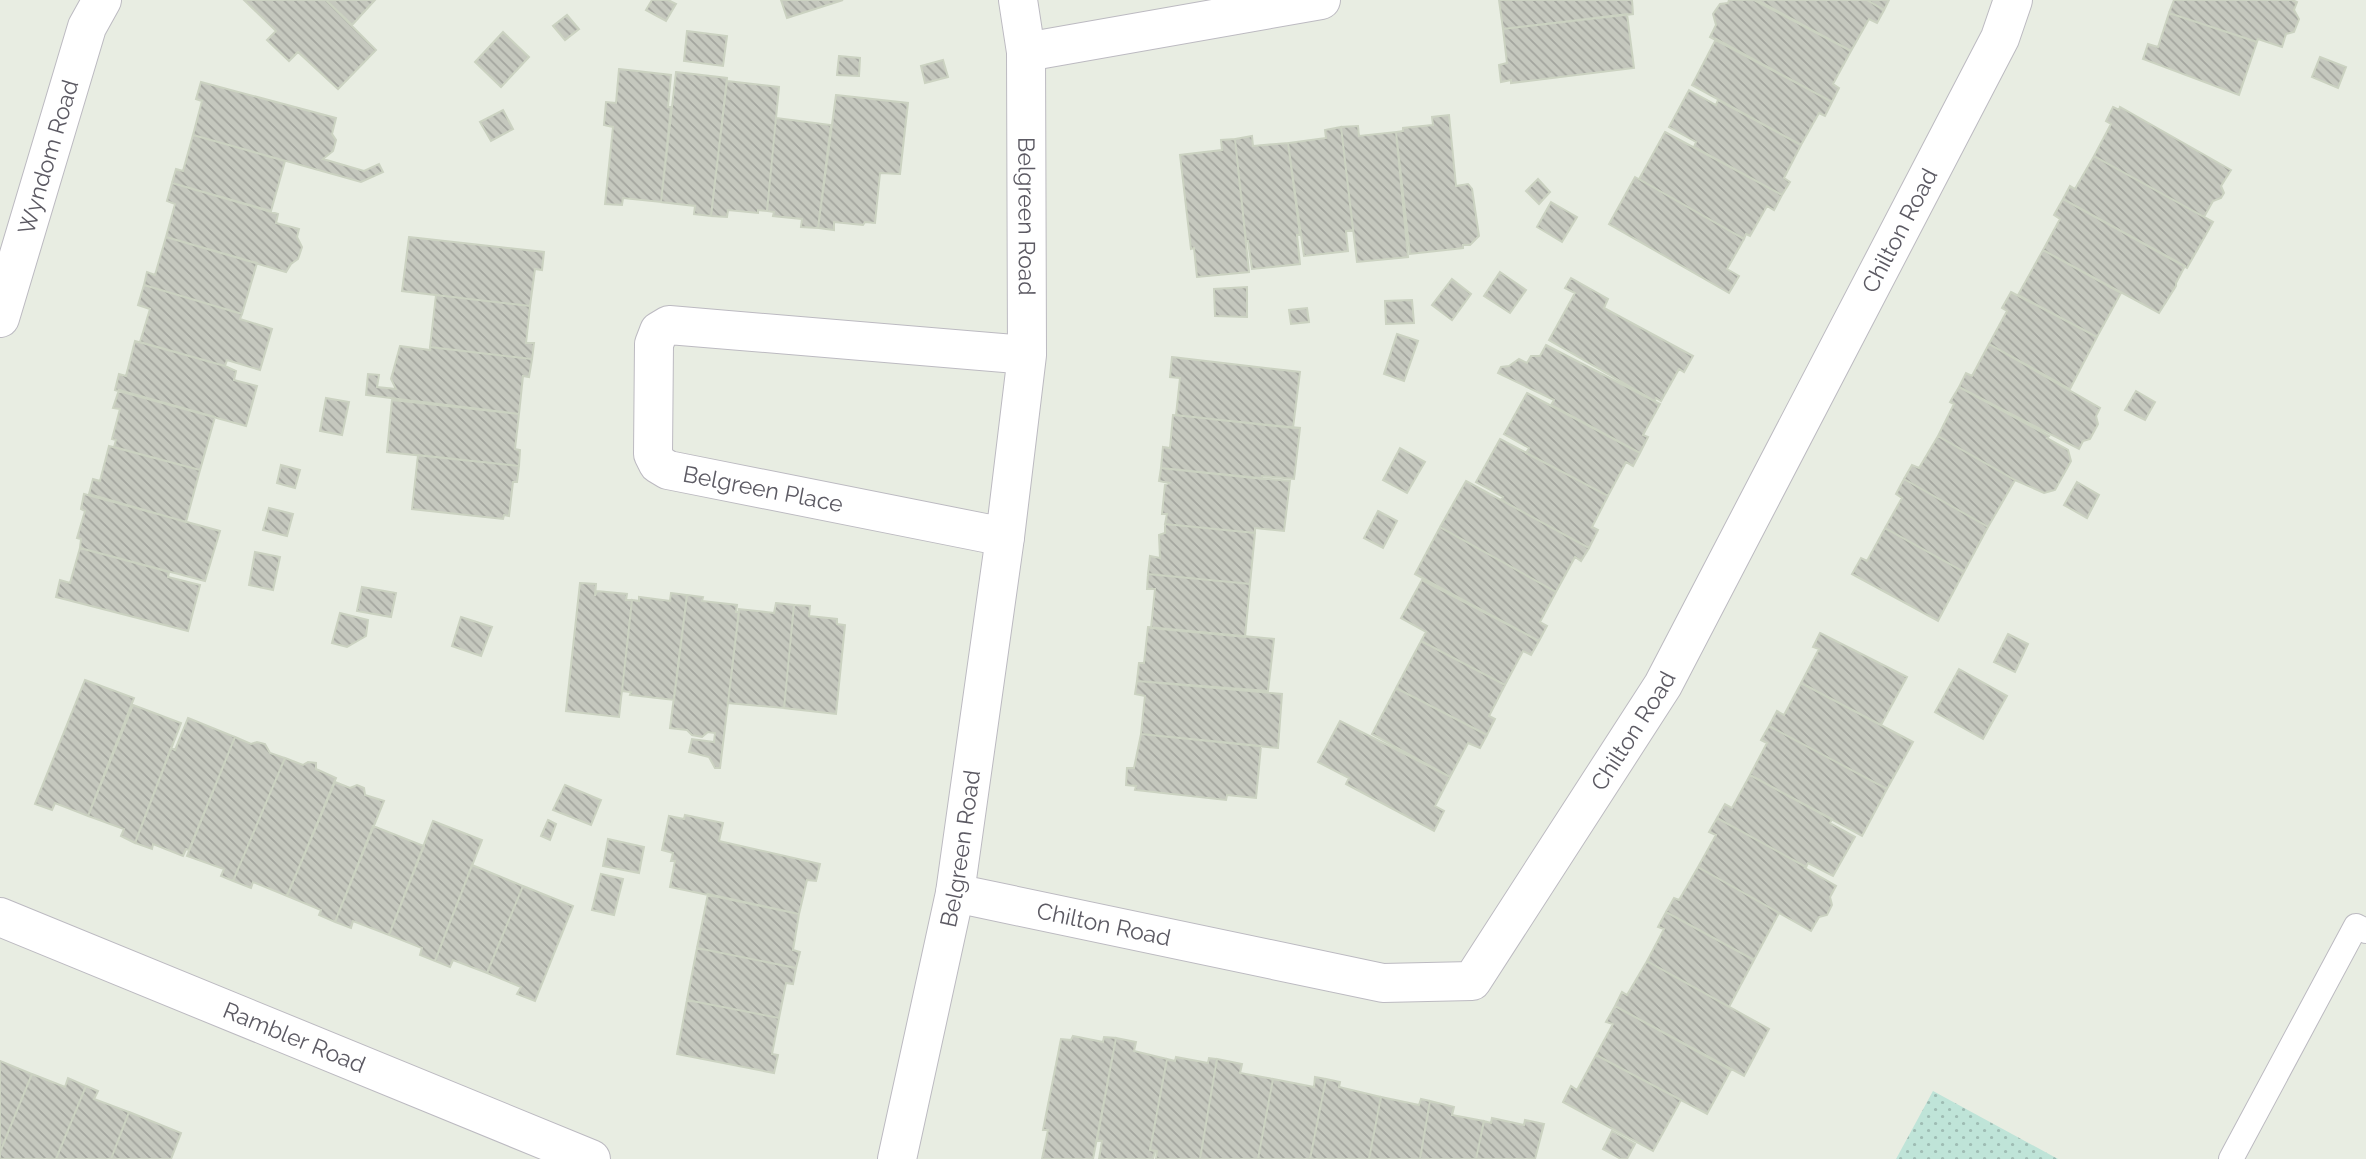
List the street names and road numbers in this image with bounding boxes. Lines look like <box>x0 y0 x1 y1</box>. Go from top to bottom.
street label: Wyndom Road <box>12 76 83 237</box>
street label: Belgreen Road <box>1013 137 1041 296</box>
street label: Chilton Road <box>1856 164 1943 297</box>
street label: Belgreen Place <box>681 460 845 517</box>
street label: Chilton Road <box>1585 667 1681 795</box>
street label: Belgreen Road <box>934 768 985 930</box>
street label: Chilton Road <box>1034 897 1173 951</box>
street label: Rambler Road <box>219 996 370 1078</box>

